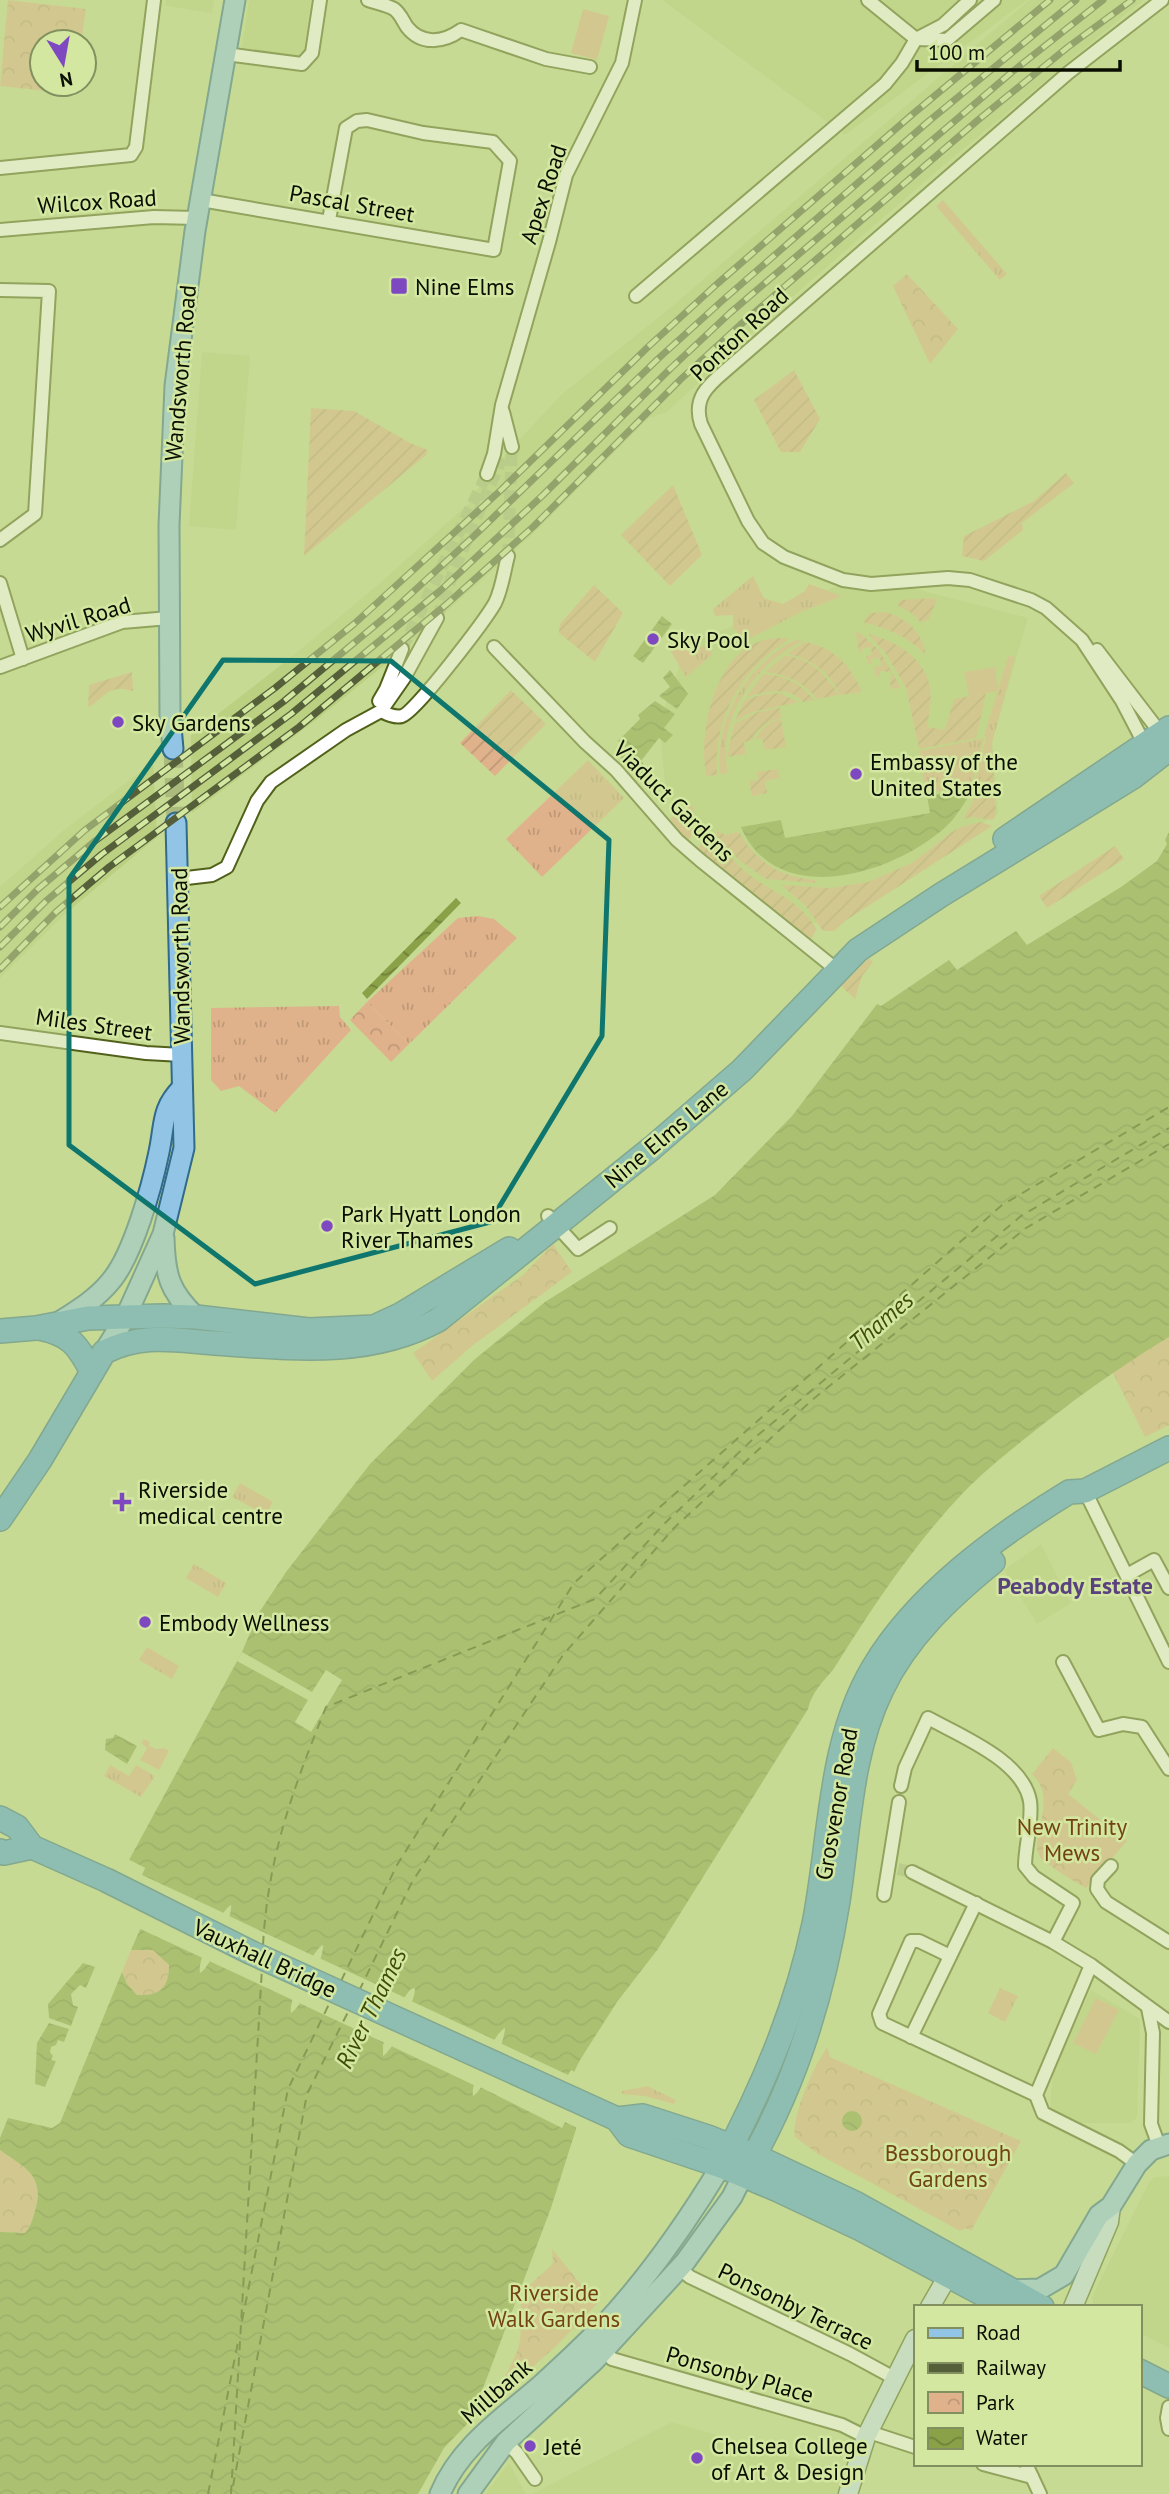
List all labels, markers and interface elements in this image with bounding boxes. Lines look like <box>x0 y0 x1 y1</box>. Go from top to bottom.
north arrow <box>28 28 98 98</box>
scale bar <box>917 28 1120 72</box>
text: 100 m <box>928 39 985 66</box>
text: N <box>58 67 75 93</box>
street label: Apex Road <box>513 141 573 247</box>
street label: Pascal Street <box>287 178 417 228</box>
street label: Wilcox Road <box>36 182 158 220</box>
place label: Nine Elms <box>415 272 514 301</box>
marker: Nine Elms <box>389 276 409 296</box>
street label: Ponton Road <box>684 281 794 387</box>
street label: Wandsworth Road <box>158 284 202 462</box>
street label: Wyvil Road <box>22 589 134 649</box>
place label: Sky Pool <box>667 625 750 654</box>
marker: Sky Pool <box>645 631 661 647</box>
place label: Sky Gardens <box>132 708 251 737</box>
marker: Sky Gardens <box>110 714 126 730</box>
street label: Viaduct Gardens <box>607 734 741 868</box>
place label: Embassy of the United States <box>870 747 1018 802</box>
marker: Embassy of the United States <box>848 766 864 782</box>
street label: Wandsworth Road <box>164 867 196 1045</box>
street label: Miles Street <box>34 1001 154 1047</box>
street label: Nine Elms Lane <box>598 1074 734 1194</box>
place label: Park Hyatt London River Thames <box>341 1199 521 1254</box>
marker: Park Hyatt London River Thames <box>319 1218 335 1234</box>
water label: Thames <box>842 1284 920 1358</box>
place label: Riverside medical centre <box>138 1475 283 1530</box>
marker: Riverside medical centre <box>112 1492 132 1512</box>
district label: Peabody Estate <box>997 1570 1153 1601</box>
place label: Embody Wellness <box>159 1608 330 1637</box>
marker: Embody Wellness <box>137 1614 153 1630</box>
street label: Grosvenor Road <box>808 1726 864 1882</box>
park label: New Trinity Mews <box>1017 1812 1127 1867</box>
street label: Vauxhall Bridge <box>188 1912 341 2004</box>
water label: River Thames <box>328 1942 414 2073</box>
park label: Bessborough Gardens <box>885 2138 1011 2193</box>
street label: Ponsonby Terrace <box>714 2256 878 2356</box>
park label: Riverside Walk Gardens <box>488 2278 620 2333</box>
legend <box>914 2305 1141 2466</box>
text: Road <box>976 2319 1020 2346</box>
street label: Ponsonby Place <box>663 2339 817 2409</box>
street label: Millbank <box>454 2352 538 2430</box>
text: Railway <box>976 2354 1046 2381</box>
text: Park <box>976 2389 1015 2416</box>
text: Water <box>976 2424 1028 2451</box>
place label: Chelsea College of Art & Design <box>711 2431 868 2486</box>
place label: Jeté <box>543 2432 582 2461</box>
marker: Jeté <box>522 2438 538 2454</box>
marker: Chelsea College of Art & Design <box>689 2450 705 2466</box>

